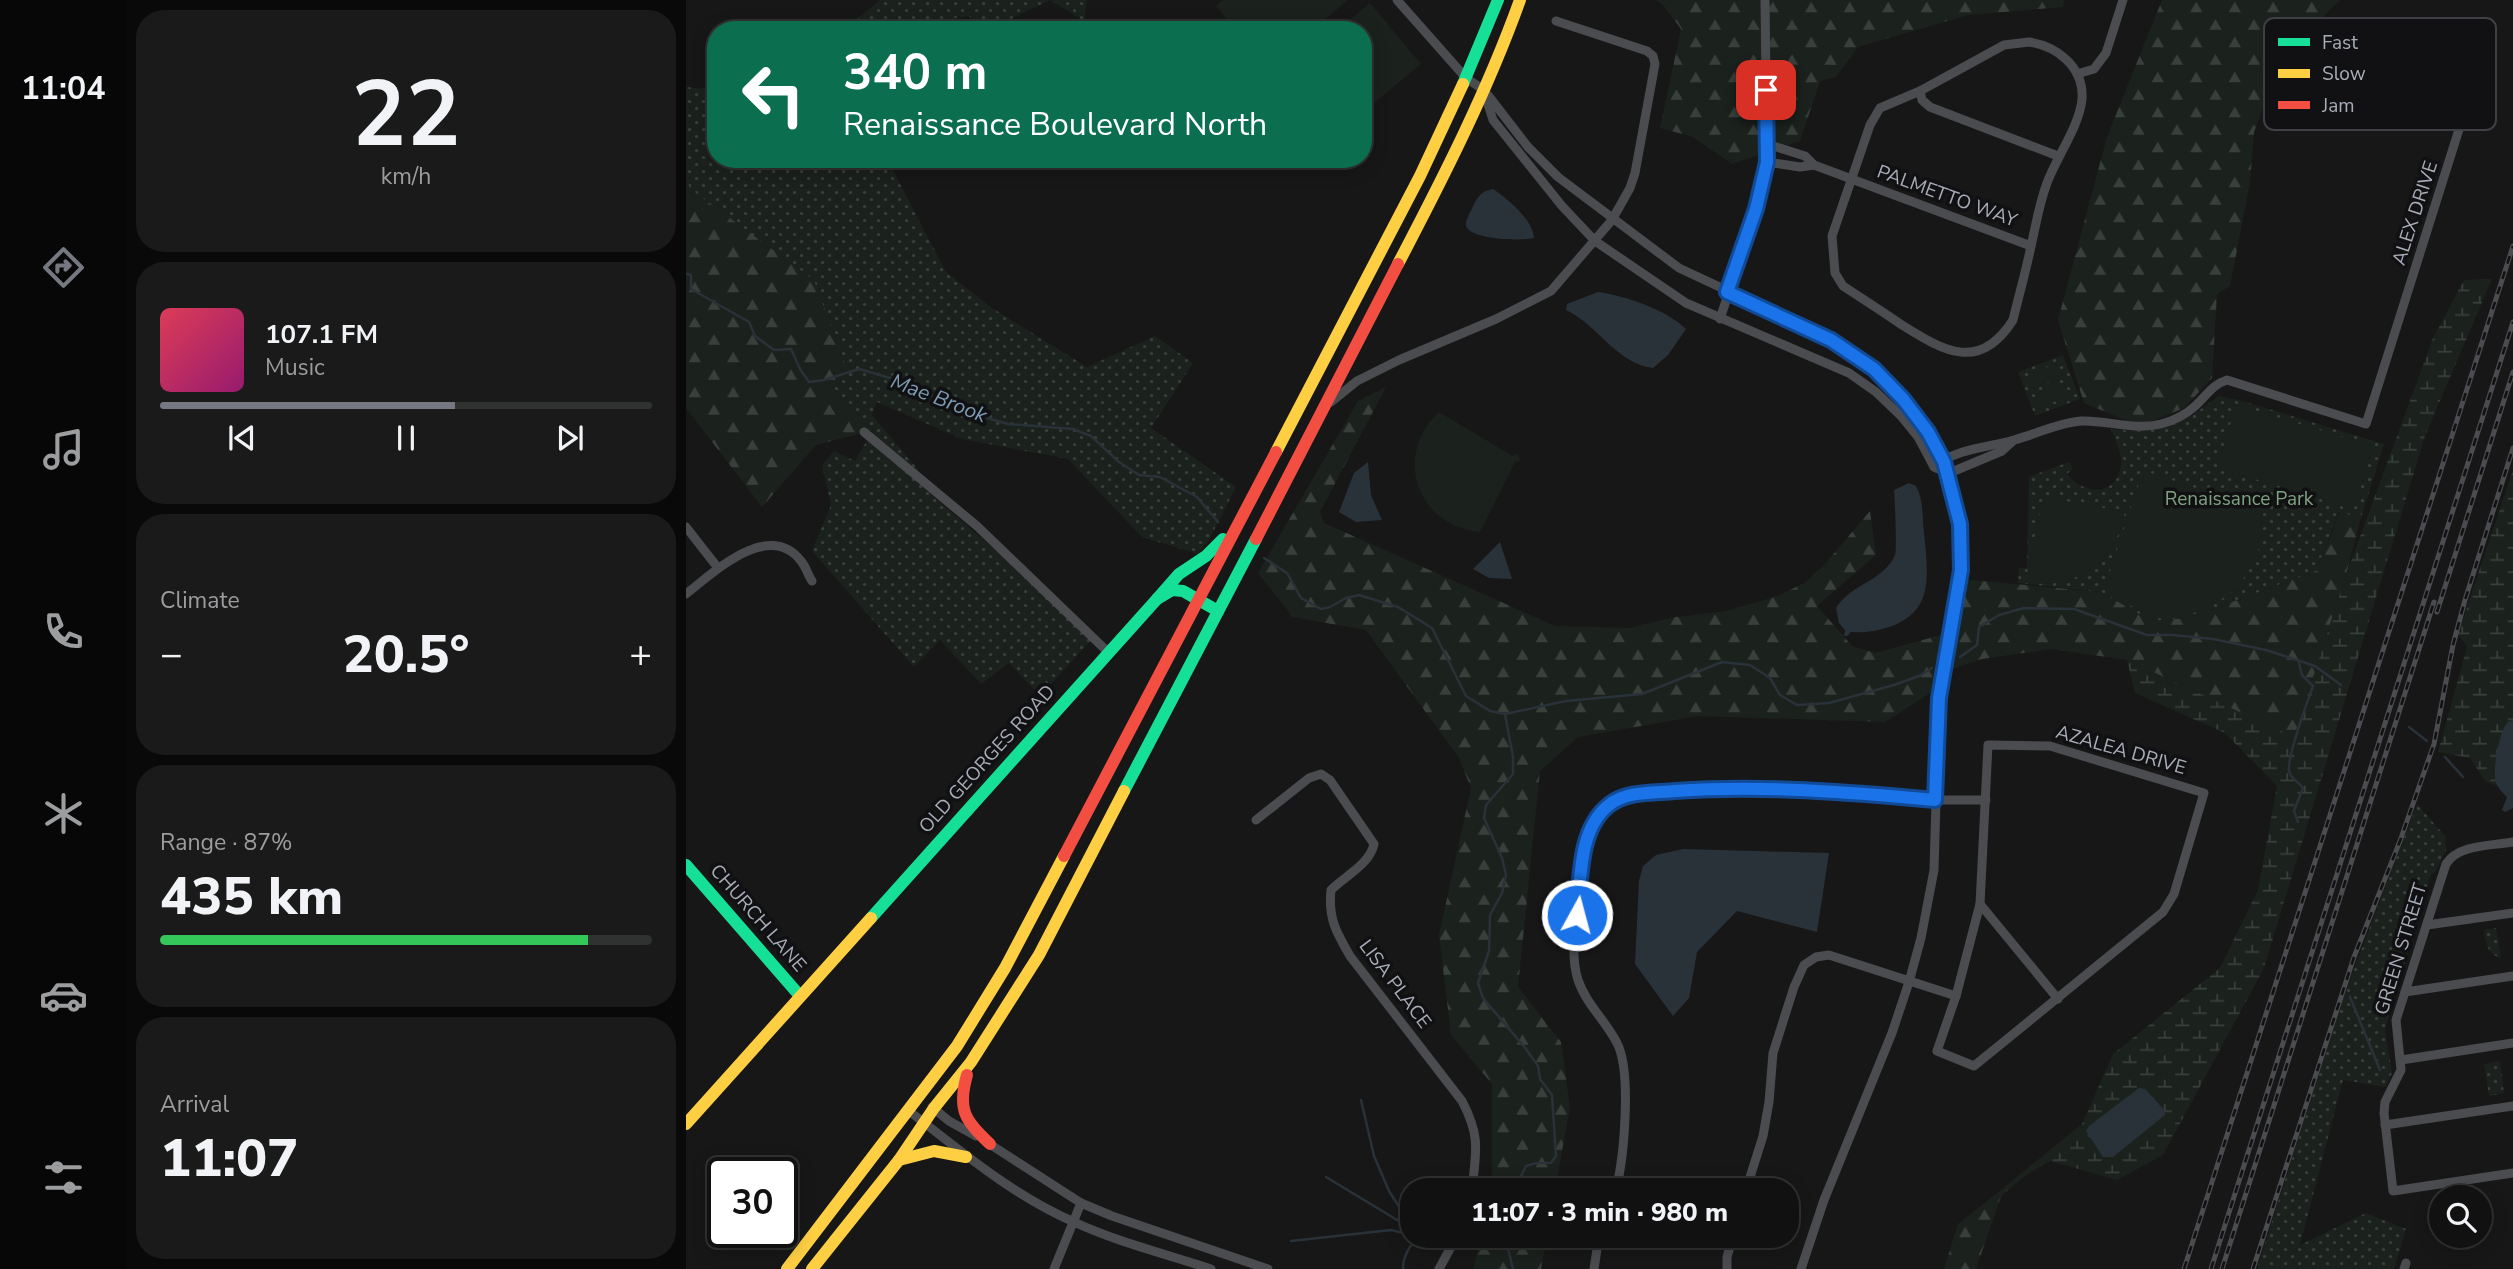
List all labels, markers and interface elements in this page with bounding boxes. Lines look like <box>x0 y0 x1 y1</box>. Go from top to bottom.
legend <box>2264 18 2496 130</box>
text: Fast <box>2322 30 2358 56</box>
text: 340 m <box>843 39 987 106</box>
icon: left <box>728 49 819 140</box>
text: 22 <box>351 53 461 177</box>
pin <box>1736 60 1796 120</box>
text: Slow <box>2322 61 2366 87</box>
text: 11:04 <box>21 67 105 110</box>
icon: arrive <box>1747 71 1785 109</box>
text: Jam <box>2321 93 2355 119</box>
text: Renaissance Boulevard North <box>843 103 1267 146</box>
street label: ALEX DRIVE <box>2386 158 2444 268</box>
street label: PALMETTO WAY <box>1873 159 2021 234</box>
text: km/h <box>381 161 431 192</box>
icon: directions <box>39 243 88 292</box>
text: 107.1 FM <box>265 317 378 352</box>
text: Music <box>265 352 325 383</box>
water label: Mae Brook <box>887 367 992 429</box>
icon: previous <box>223 419 261 457</box>
icon: pause <box>387 419 425 457</box>
icon: next <box>551 419 589 457</box>
icon: music <box>39 425 88 474</box>
park label: Renaissance Park <box>2165 486 2314 512</box>
text: Climate <box>160 585 240 616</box>
icon: phone <box>39 607 88 656</box>
text: 20.5° <box>342 619 470 690</box>
text: − <box>160 629 183 680</box>
text: + <box>629 629 652 680</box>
street label: OLD GEORGES ROAD <box>913 679 1061 839</box>
street label: AZALEA DRIVE <box>2053 719 2189 781</box>
icon: climate <box>39 789 88 838</box>
text: Range · 87% <box>160 827 292 858</box>
street label: CHURCH LANE <box>704 859 812 977</box>
text: 435 km <box>160 861 343 932</box>
position arrow <box>1540 878 1614 952</box>
street label: GREEN STREET <box>2369 879 2434 1018</box>
street label: LISA PLACE <box>1353 934 1437 1034</box>
icon: car <box>39 971 88 1020</box>
text: Arrival <box>160 1089 229 1120</box>
text: 11:07 <box>160 1123 298 1194</box>
icon: filters <box>39 1153 88 1202</box>
speed limit sign: 30 <box>707 1157 798 1248</box>
map controls <box>2429 1185 2492 1248</box>
button: search <box>2429 1185 2492 1248</box>
text: 11:07 · 3 min · 980 m <box>1471 1195 1728 1230</box>

